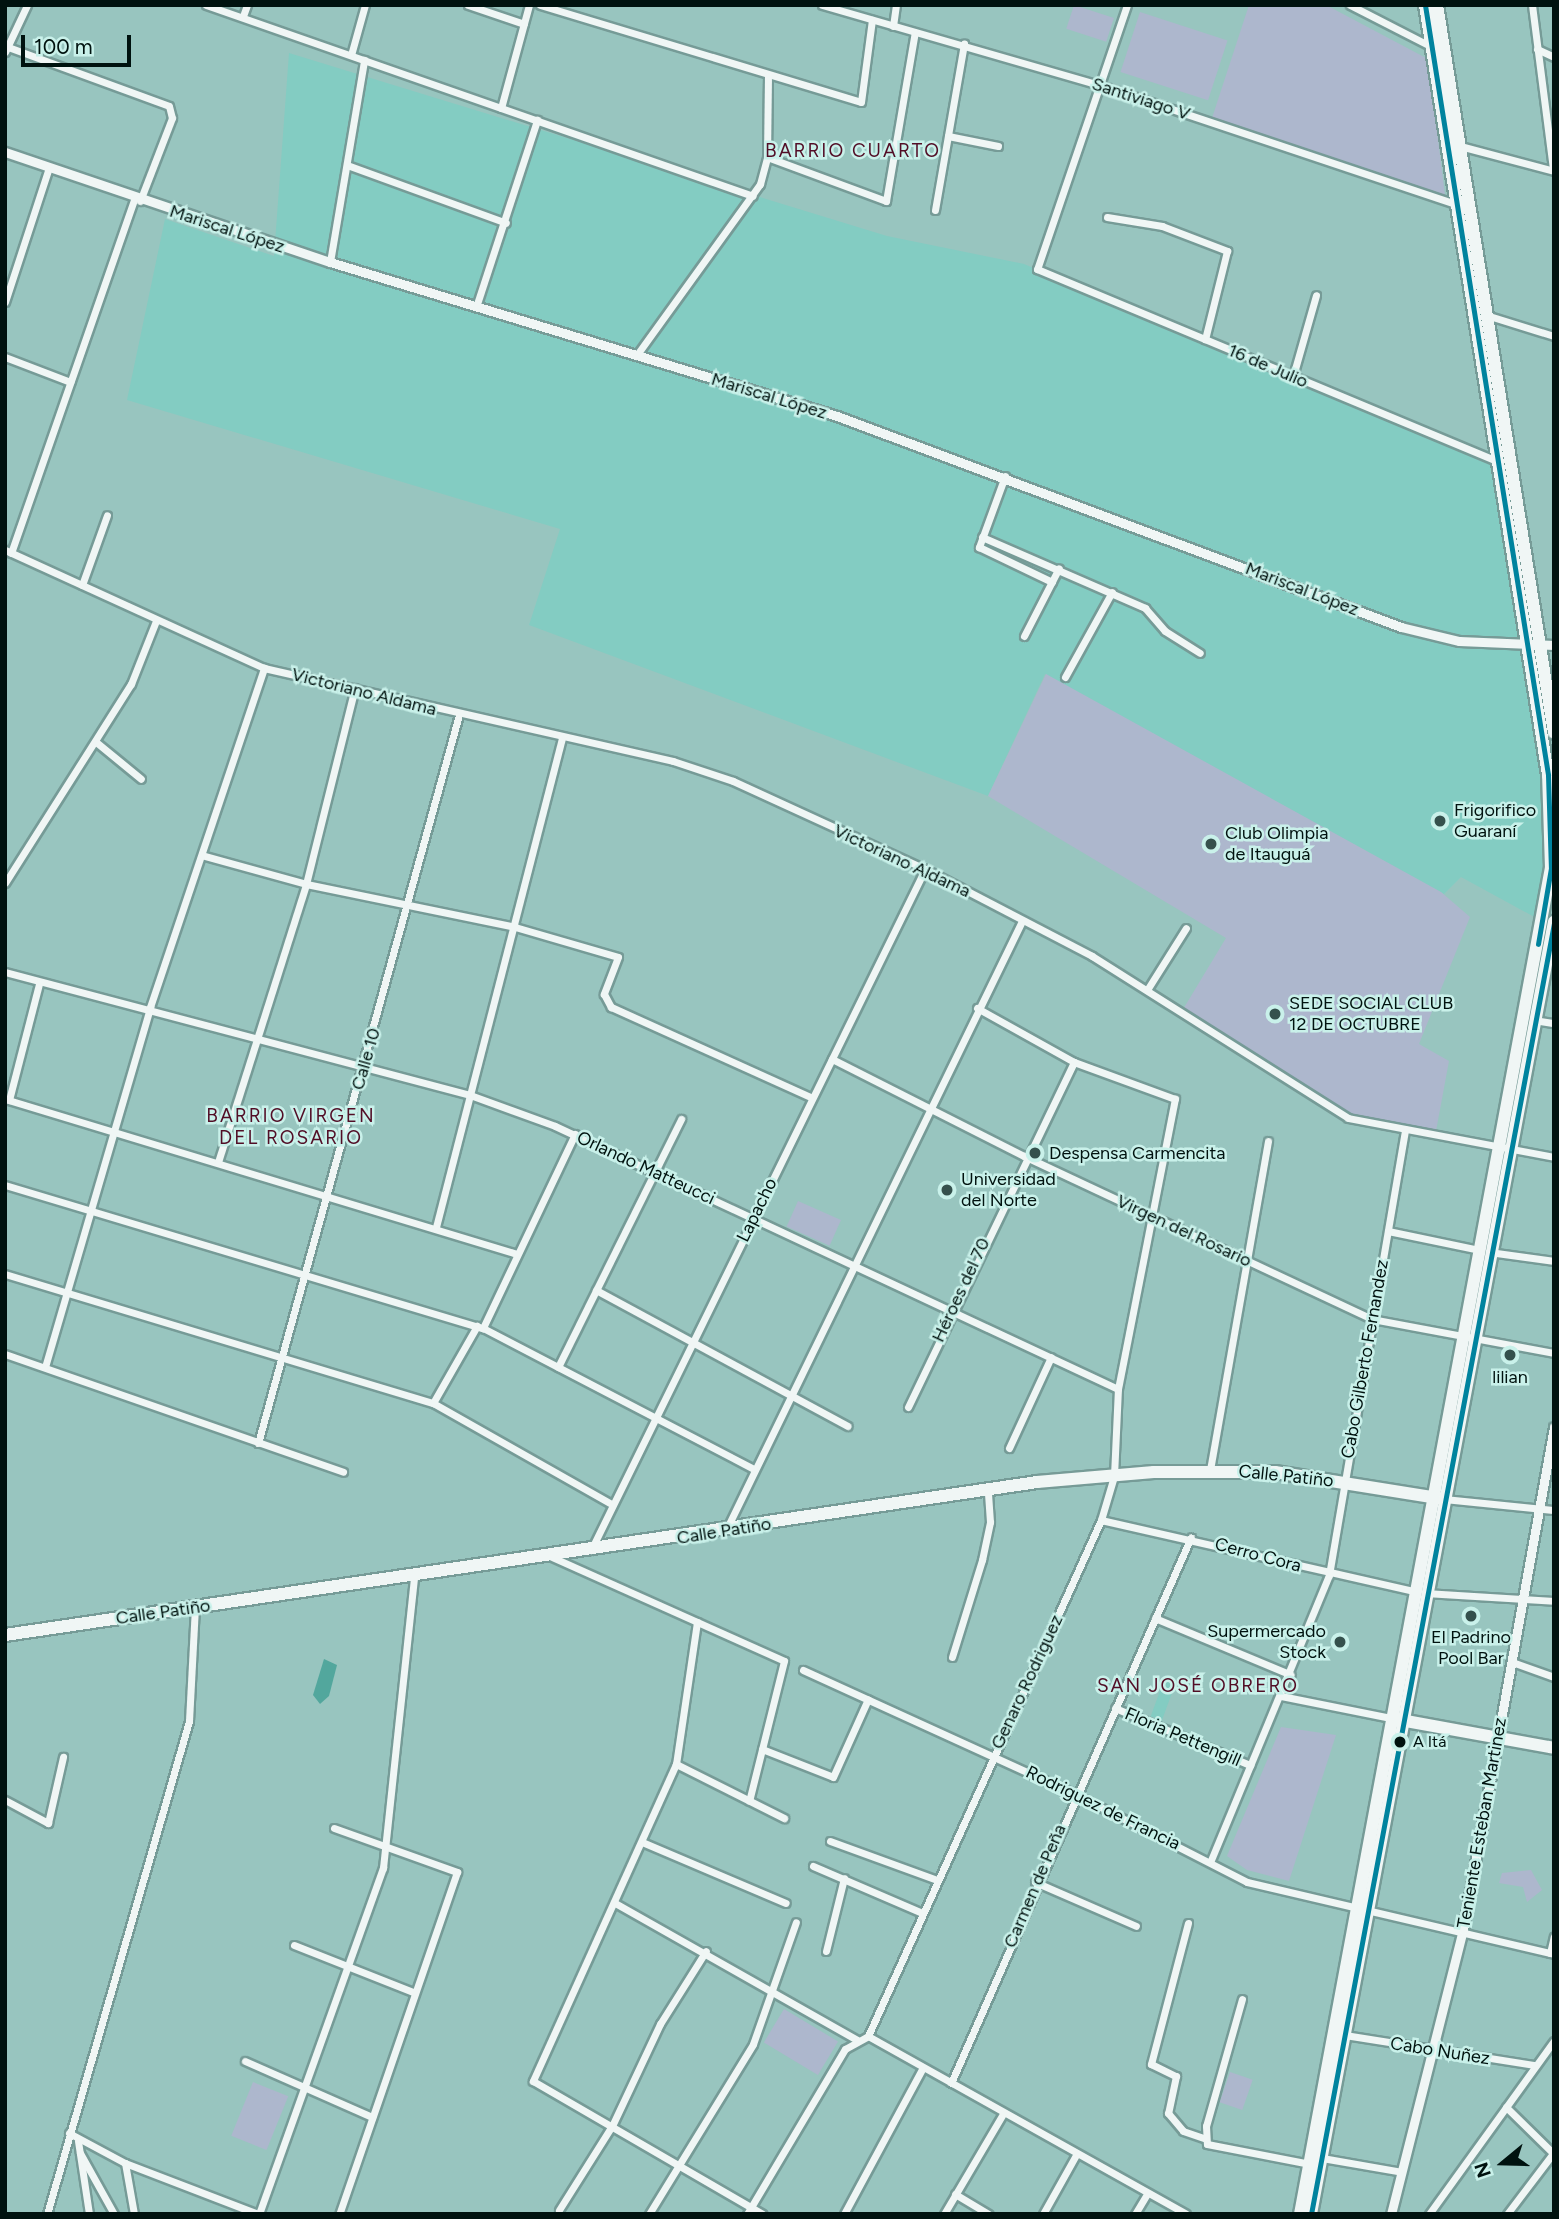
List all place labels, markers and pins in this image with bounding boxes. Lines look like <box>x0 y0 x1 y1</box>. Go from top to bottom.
place label: Frigorifico Guaraní <box>1454 800 1536 842</box>
marker: Frigorifico Guaraní <box>1432 813 1448 829</box>
place label: Club Olimpia de Itauguá <box>1225 823 1328 866</box>
marker: Club Olimpia de Itauguá <box>1203 836 1219 852</box>
place label: SEDE SOCIAL CLUB 12 DE OCTUBRE <box>1289 993 1453 1036</box>
marker: SEDE SOCIAL CLUB 12 DE OCTUBRE <box>1267 1006 1283 1022</box>
place label: Despensa Carmencita <box>1049 1142 1225 1164</box>
marker: Despensa Carmencita <box>1027 1145 1043 1161</box>
place label: Universidad del Norte <box>961 1169 1056 1212</box>
marker: Universidad del Norte <box>939 1182 955 1198</box>
marker: lilian <box>1502 1347 1518 1363</box>
place label: lilian <box>1492 1366 1528 1388</box>
marker: El Padrino Pool Bar <box>1463 1608 1479 1624</box>
place label: Supermercado Stock <box>1207 1621 1326 1664</box>
place label: El Padrino Pool Bar <box>1431 1627 1511 1670</box>
marker: Supermercado Stock <box>1332 1634 1348 1650</box>
place label: A Itá <box>1413 1732 1446 1752</box>
marker: A Itá <box>1393 1735 1407 1749</box>

